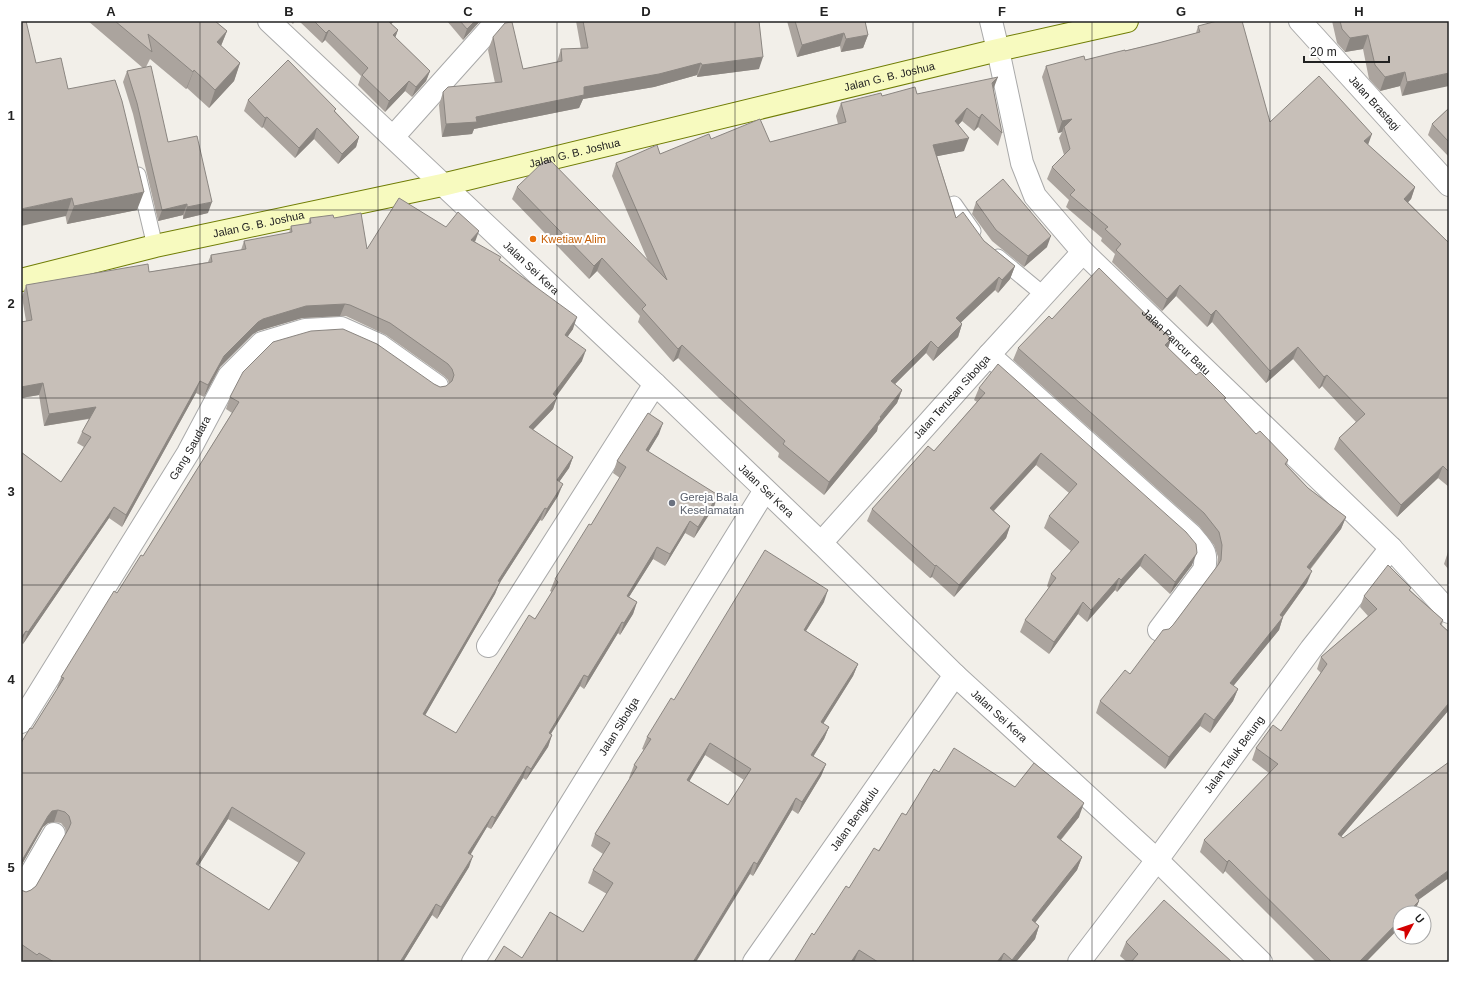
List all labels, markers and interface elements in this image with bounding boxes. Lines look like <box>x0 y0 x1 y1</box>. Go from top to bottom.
text: A <box>106 4 116 19</box>
text: B <box>284 4 294 19</box>
text: C <box>463 4 473 19</box>
text: D <box>641 4 651 19</box>
text: E <box>820 4 829 19</box>
text: F <box>998 4 1006 19</box>
text: G <box>1176 4 1186 19</box>
text: H <box>1354 4 1364 19</box>
scale bar <box>1304 38 1389 64</box>
text: 20 m <box>1310 45 1337 59</box>
street label: Jalan G. B. Joshua <box>843 59 937 93</box>
street label: Jalan Brastagi <box>1347 73 1403 133</box>
text: 1 <box>7 108 15 123</box>
street label: Jalan G. B. Joshua <box>528 136 622 170</box>
street label: Jalan G. B. Joshua <box>212 208 306 240</box>
place label: Kwetiaw Alim <box>541 233 606 245</box>
marker: Kwetiaw Alim <box>528 234 538 244</box>
street label: Jalan Sei Kera <box>501 239 562 297</box>
text: 2 <box>7 296 15 311</box>
street label: Jalan Pancur Batu <box>1140 306 1213 377</box>
street label: Jalan Terusan Sibolga <box>911 352 993 441</box>
street label: Gang Saudara <box>167 413 213 482</box>
street label: Jalan Sei Kera <box>736 462 797 520</box>
text: 3 <box>7 484 15 499</box>
place label: Gereja Bala Keselamatan <box>680 491 744 516</box>
marker: Gereja Bala Keselamatan <box>667 498 677 508</box>
text: 4 <box>7 672 15 687</box>
street label: Jalan Sei Kera <box>969 687 1030 745</box>
street label: Jalan Sibolga <box>596 694 642 758</box>
street label: Jalan Teluk Betung <box>1202 713 1266 796</box>
street label: Jalan Bengkulu <box>828 784 881 853</box>
text: 5 <box>7 860 15 875</box>
north arrow <box>1392 905 1432 945</box>
text: U <box>1413 912 1427 926</box>

